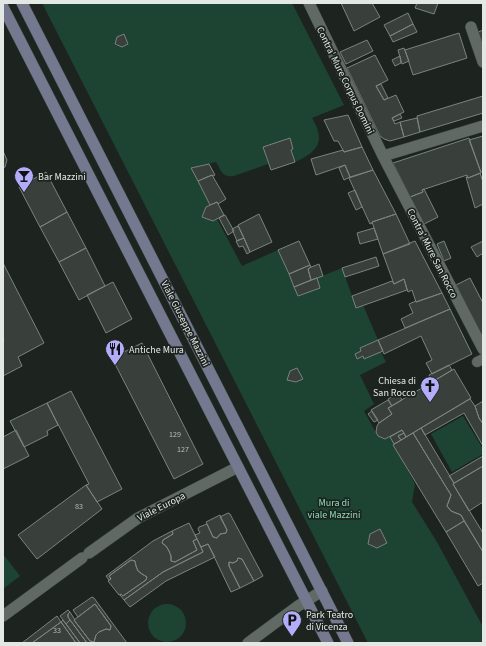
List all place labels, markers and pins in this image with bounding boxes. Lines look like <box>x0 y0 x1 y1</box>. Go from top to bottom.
bar icon: Bar Mazzini <box>13 165 35 193</box>
place label: Bar Mazzini <box>38 170 86 184</box>
restaurant icon: Antiche Mura <box>104 338 126 366</box>
place label: Antiche Mura <box>129 343 184 357</box>
place label: Chiesa di San Rocco <box>373 374 416 400</box>
church icon: Chiesa di San Rocco <box>419 375 441 403</box>
place label: Park Teatro di Vicenza <box>306 608 353 634</box>
parking icon: Park Teatro di Vicenza <box>281 609 303 637</box>

